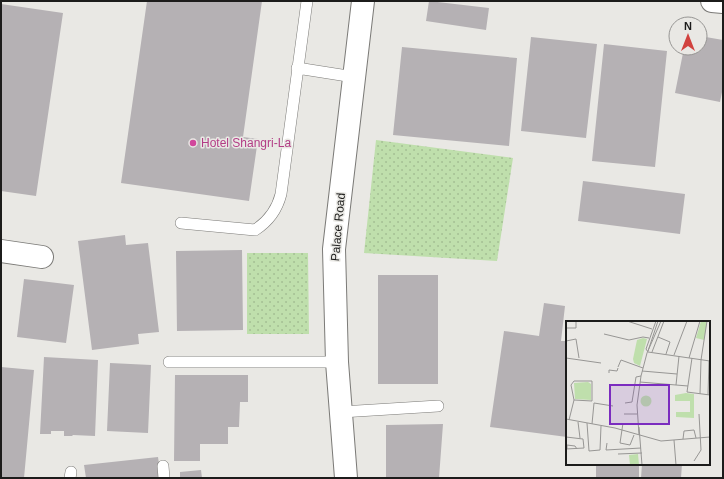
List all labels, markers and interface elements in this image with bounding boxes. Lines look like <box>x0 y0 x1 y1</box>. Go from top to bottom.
north arrow <box>668 16 708 56</box>
text: N <box>684 20 692 32</box>
place label: Hotel Shangri-La <box>201 136 291 150</box>
marker: Hotel Shangri-La <box>188 138 198 148</box>
street label: Palace Road <box>328 192 348 262</box>
inset map <box>566 321 710 465</box>

